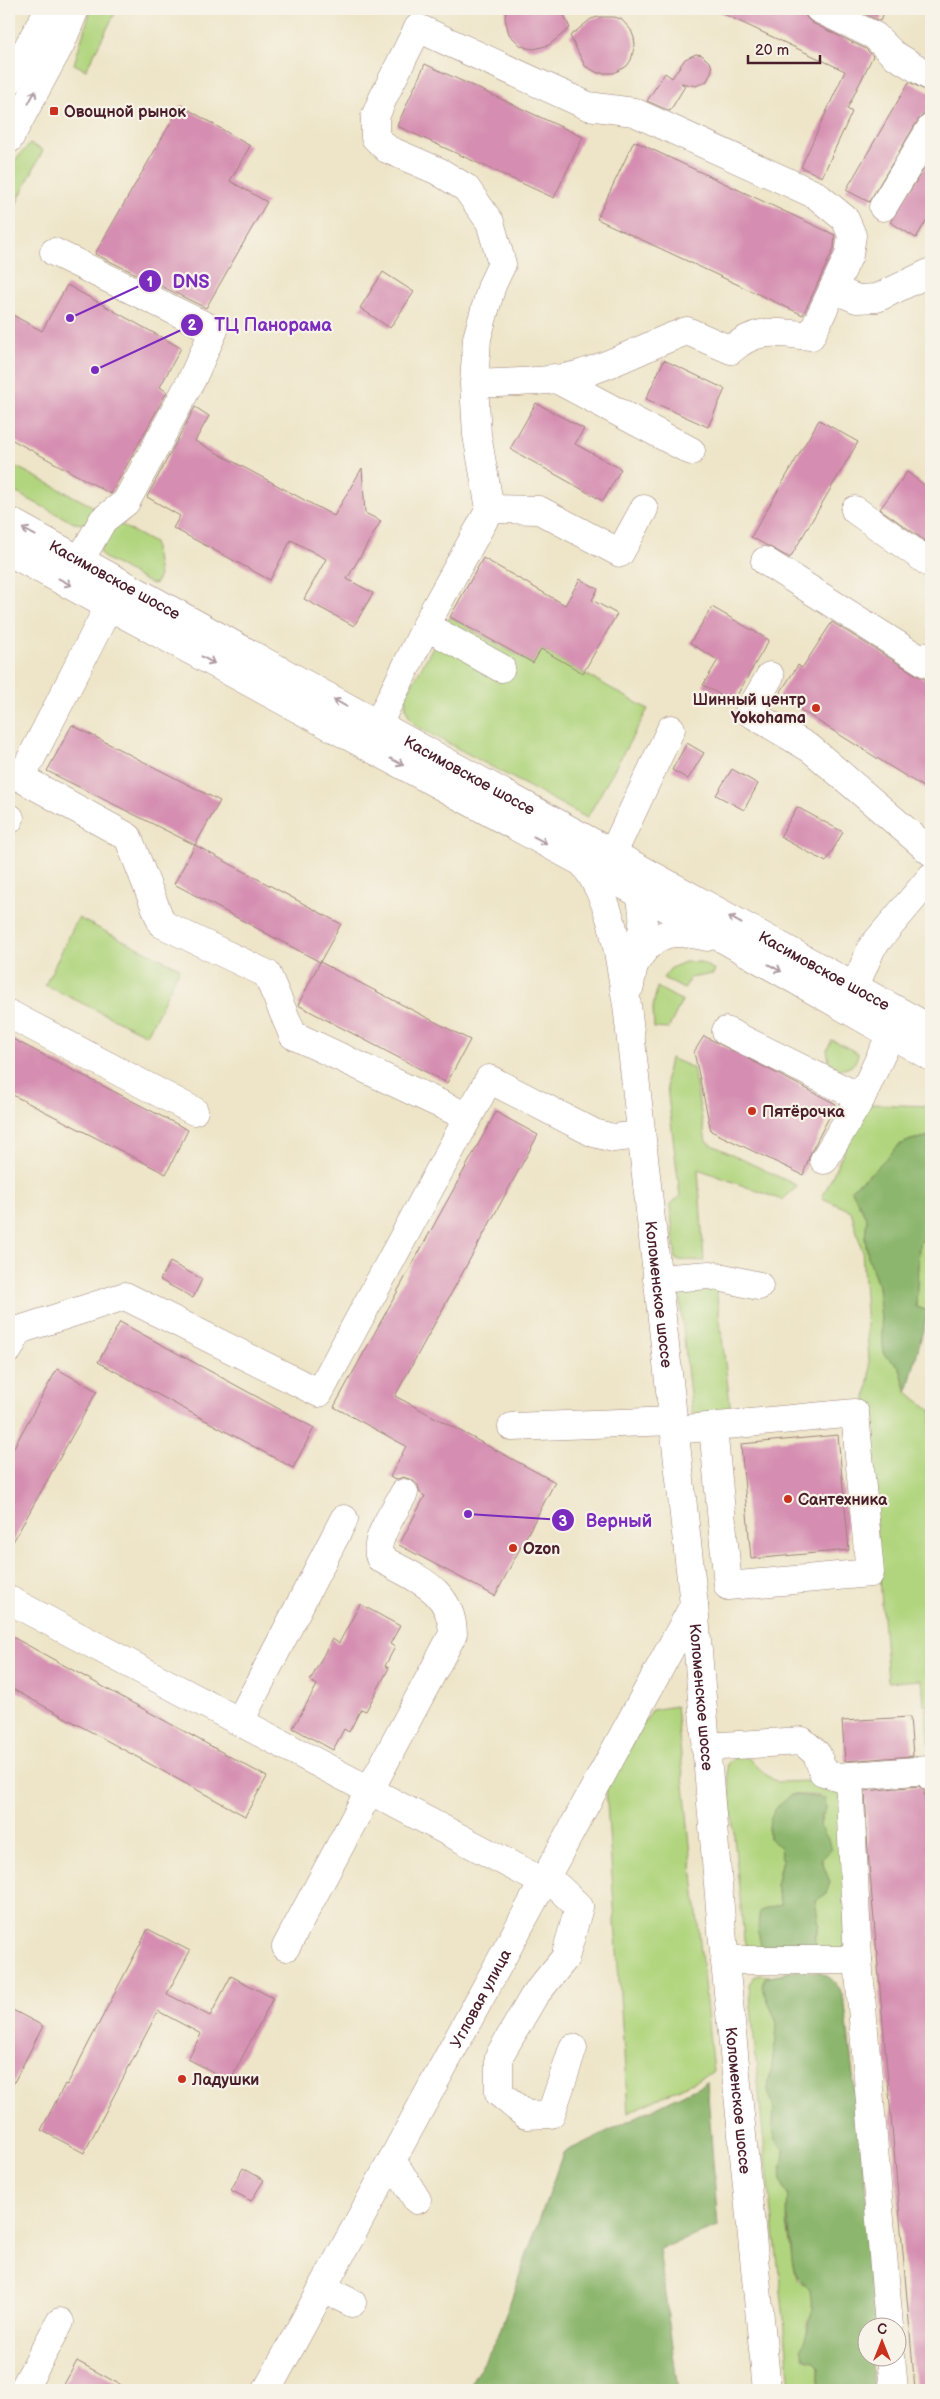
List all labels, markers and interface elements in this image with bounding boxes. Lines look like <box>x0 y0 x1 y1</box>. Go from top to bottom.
scale bar <box>748 32 820 64</box>
text: 20 m <box>755 41 789 60</box>
one-way arrow <box>27 89 37 104</box>
place label: Овощной рынок <box>64 103 186 122</box>
marker: Овощной рынок <box>48 105 60 117</box>
callout: DNS <box>137 265 219 298</box>
text: DNS <box>173 272 210 293</box>
text: 1 <box>147 273 153 292</box>
callout: ТЦ Панорама <box>179 308 342 341</box>
text: ТЦ Панорама <box>214 315 332 336</box>
text: 2 <box>188 316 197 335</box>
one-way arrow <box>22 527 37 536</box>
street label: Касимовское шоссе <box>45 537 183 625</box>
one-way arrow <box>58 578 72 588</box>
one-way arrow <box>200 656 215 665</box>
place label: Шинный центр Yokohama <box>693 691 807 728</box>
one-way arrow <box>333 698 348 708</box>
marker: Шинный центр Yokohama <box>810 702 822 714</box>
street label: Касимовское шоссе <box>400 732 538 820</box>
one-way arrow <box>389 758 404 768</box>
one-way arrow <box>532 836 547 845</box>
one-way arrow <box>729 915 743 925</box>
street label: Касимовское шоссе <box>755 928 893 1015</box>
one-way arrow <box>767 963 782 973</box>
place label: Пятёрочка <box>762 1103 845 1122</box>
marker: Пятёрочка <box>746 1105 758 1117</box>
street label: Коломенское шоссе <box>640 1220 675 1369</box>
place label: Сантехника <box>798 1491 888 1510</box>
marker: Сантехника <box>782 1493 794 1505</box>
callout: Верный <box>551 1504 662 1537</box>
text: Верный <box>586 1511 652 1532</box>
text: 3 <box>559 1512 568 1531</box>
place label: Ozon <box>523 1540 560 1559</box>
marker: Ozon <box>507 1542 519 1554</box>
street label: Коломенское шоссе <box>685 1623 716 1772</box>
street label: Угловая улица <box>447 1946 516 2052</box>
street label: Коломенское шоссе <box>720 2026 754 2175</box>
place label: Ладушки <box>191 2071 259 2090</box>
marker: Ладушки <box>176 2073 188 2085</box>
north arrow <box>858 2316 908 2366</box>
text: С <box>877 2321 887 2338</box>

